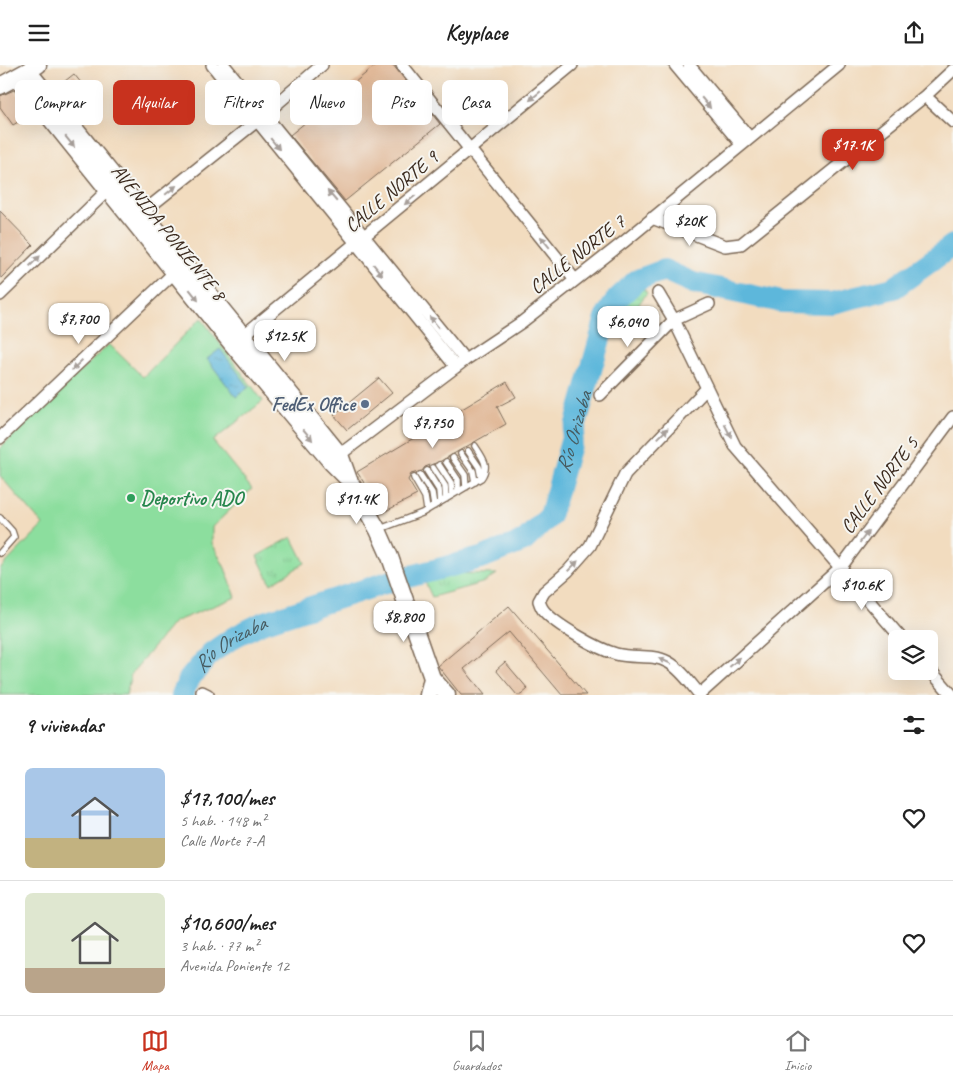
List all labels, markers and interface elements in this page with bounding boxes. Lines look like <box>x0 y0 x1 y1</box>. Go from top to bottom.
icon: menu <box>25 19 53 47</box>
text: Keyplace <box>446 19 507 47</box>
icon: share <box>900 19 928 47</box>
chip: Comprar <box>15 80 103 125</box>
chip: Alquilar <box>113 80 195 125</box>
chip: Filtros <box>205 80 280 125</box>
chip: Nuevo <box>290 80 362 125</box>
chip: Piso <box>372 80 432 125</box>
chip: Casa <box>442 80 508 125</box>
one-way arrow <box>529 90 541 101</box>
one-way arrow <box>701 96 712 109</box>
pin: $17.1K <box>812 129 894 171</box>
text: $17.1K <box>833 135 873 155</box>
one-way arrow <box>64 136 75 149</box>
one-way arrow <box>270 137 281 150</box>
street label: CALLE NORTE 9 <box>339 144 445 238</box>
street label: AVENIDA PONIENTE 8 <box>106 159 233 307</box>
one-way arrow <box>164 184 177 195</box>
one-way arrow <box>326 190 337 203</box>
one-way arrow <box>404 194 417 205</box>
pin: $20K <box>660 205 720 247</box>
street label: CALLE NORTE 7 <box>524 209 631 300</box>
text: $20K <box>675 211 705 231</box>
one-way arrow <box>539 236 550 249</box>
one-way arrow <box>29 255 41 267</box>
one-way arrow <box>373 263 383 276</box>
one-way arrow <box>189 288 200 301</box>
pin: $7,700 <box>38 303 120 345</box>
pin: $6,040 <box>587 305 669 348</box>
text: $7,700 <box>59 309 99 329</box>
text: $6,040 <box>608 312 648 332</box>
one-way arrow <box>429 316 440 329</box>
pin: $12.5K <box>244 319 326 362</box>
text: $12.5K <box>265 326 305 346</box>
one-way arrow <box>71 359 83 371</box>
water label: Río Orizaba <box>550 387 598 476</box>
place label: FedEx Office <box>271 392 357 417</box>
marker: FedEx Office <box>359 398 371 410</box>
pin: $7,750 <box>392 407 474 449</box>
text: $7,750 <box>414 413 452 433</box>
one-way arrow <box>724 424 732 439</box>
one-way arrow <box>303 428 314 441</box>
one-way arrow <box>657 428 669 440</box>
street label: CALLE NORTE 5 <box>835 431 925 539</box>
pin: $11.4K <box>316 483 398 525</box>
place label: Deportivo ADO <box>141 486 246 511</box>
text: $11.4K <box>337 489 377 509</box>
marker: Deportivo ADO <box>125 492 137 504</box>
one-way arrow <box>858 531 869 544</box>
one-way arrow <box>567 560 579 572</box>
pin: $10.6K <box>821 569 903 611</box>
text: $10.6K <box>842 575 882 595</box>
pin: $8,800 <box>363 601 445 643</box>
text: $8,800 <box>384 607 424 627</box>
water label: Río Orizaba <box>187 609 272 678</box>
map controls <box>888 630 938 680</box>
button: layers <box>888 630 938 680</box>
one-way arrow <box>658 657 672 665</box>
one-way arrow <box>729 657 742 668</box>
icon: filters <box>900 711 928 739</box>
text: 9 viviendas <box>25 712 103 738</box>
text: $17,100/mes <box>180 785 274 811</box>
icon: home <box>65 788 125 848</box>
icon: heart <box>900 804 928 832</box>
text: 5 hab. · 148 m² <box>180 811 266 831</box>
text: Calle Norte 7-A <box>180 831 264 851</box>
text: $10,600/mes <box>180 910 275 936</box>
icon: home <box>65 913 125 973</box>
icon: heart <box>900 929 928 957</box>
text: 3 hab. · 77 m² <box>180 936 259 956</box>
text: Avenida Poniente 12 <box>180 956 289 976</box>
tab: Mapa <box>141 1027 169 1074</box>
tab: Guardados <box>452 1027 501 1074</box>
tab: Inicio <box>784 1027 812 1074</box>

